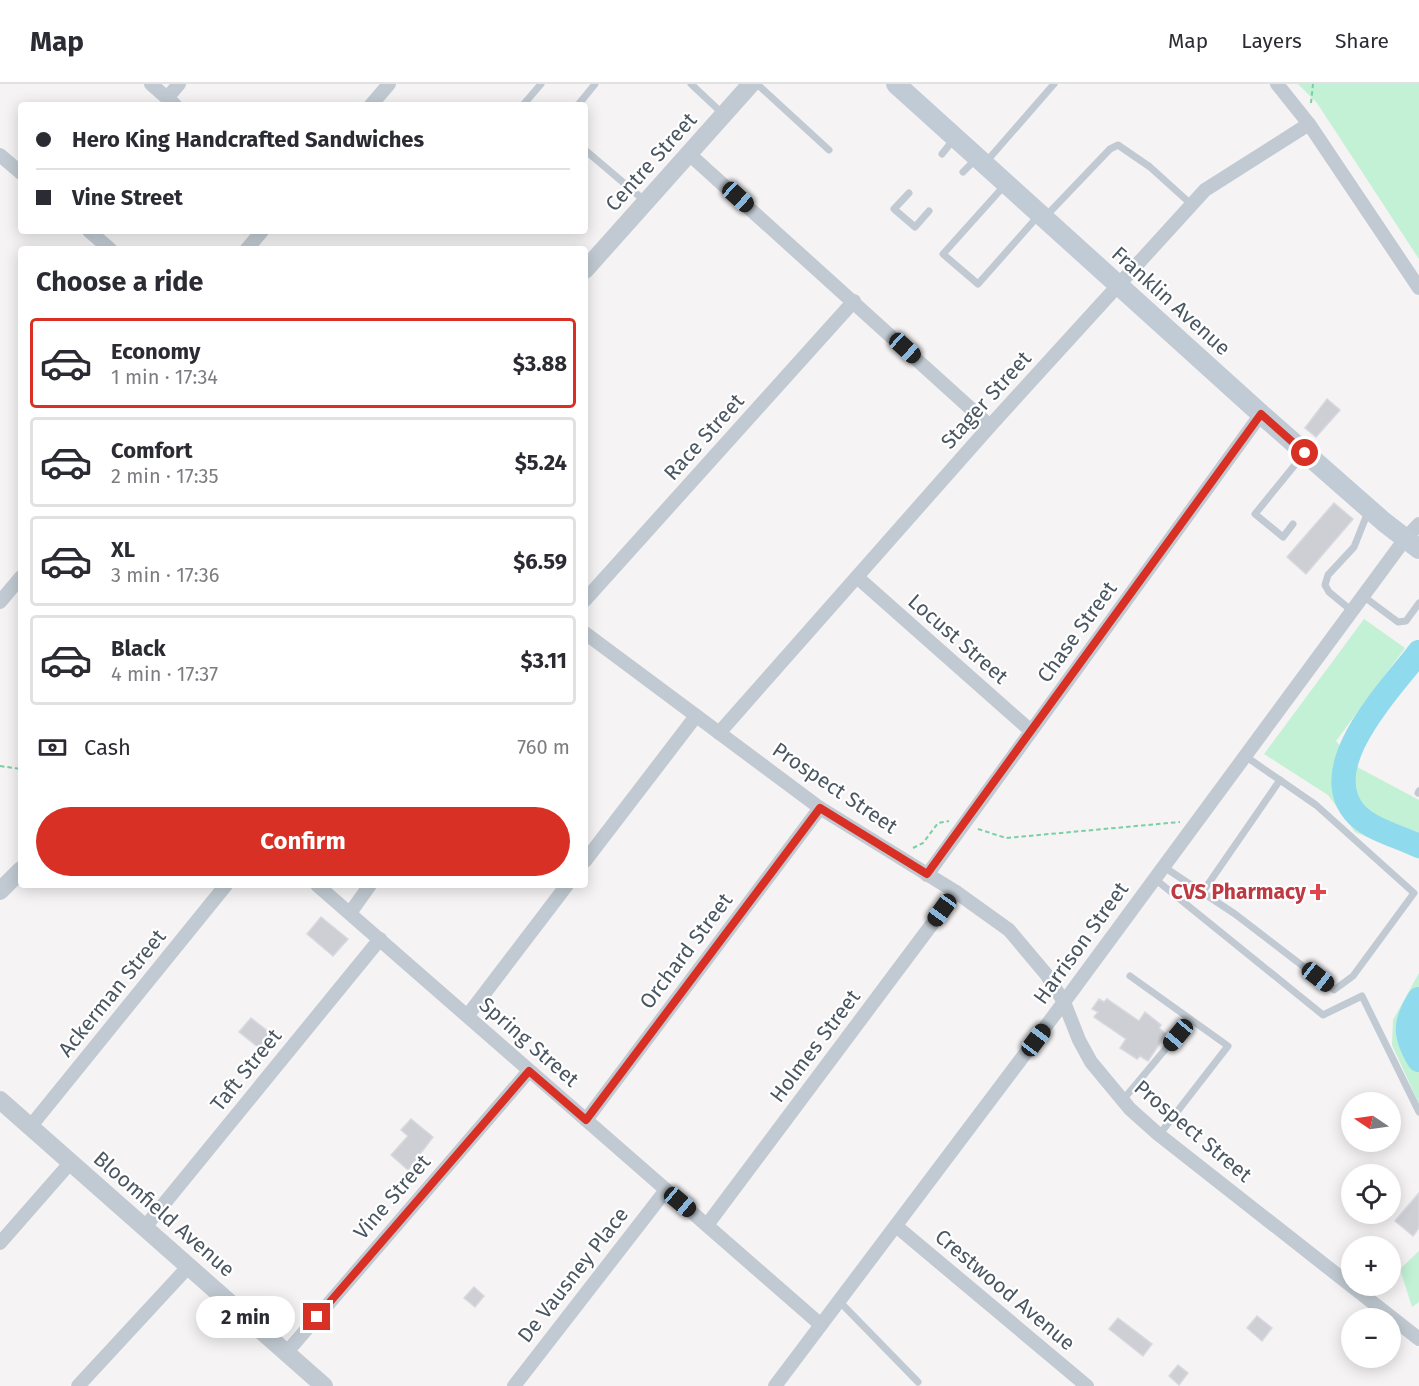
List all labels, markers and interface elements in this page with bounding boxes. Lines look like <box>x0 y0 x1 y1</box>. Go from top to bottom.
text: Map <box>30 25 84 58</box>
text: Map <box>1168 28 1208 54</box>
text: Layers <box>1241 28 1302 54</box>
text: Share <box>1335 28 1389 54</box>
street label: Centre Street <box>600 107 702 217</box>
text: Hero King Handcrafted Sandwiches <box>72 126 424 153</box>
car <box>719 178 757 216</box>
text: Vine Street <box>72 184 183 211</box>
street label: Franklin Avenue <box>1106 241 1236 361</box>
text: Choose a ride <box>36 266 203 298</box>
car <box>886 329 924 367</box>
icon: car <box>39 336 93 390</box>
text: Economy <box>111 338 200 365</box>
street label: Stager Street <box>935 345 1037 454</box>
text: $3.88 <box>513 350 567 377</box>
text: 1 min · 17:34 <box>111 365 218 389</box>
street label: Race Street <box>658 388 750 486</box>
icon: car <box>39 435 93 489</box>
text: Comfort <box>111 437 192 464</box>
route start <box>1291 439 1318 466</box>
text: $5.24 <box>515 449 567 476</box>
text: 2 min · 17:35 <box>111 464 219 488</box>
icon: car <box>39 534 93 588</box>
text: XL <box>111 536 135 563</box>
text: $6.59 <box>513 548 567 575</box>
text: 3 min · 17:36 <box>111 563 219 587</box>
street label: Chase Street <box>1032 576 1123 688</box>
street label: Locust Street <box>903 588 1014 690</box>
icon: car <box>39 633 93 687</box>
text: Black <box>111 635 166 662</box>
text: $3.11 <box>520 647 567 674</box>
text: 4 min · 17:37 <box>111 662 218 686</box>
icon: cash <box>36 731 69 764</box>
text: Cash <box>84 734 131 761</box>
text: 760 m <box>517 735 570 759</box>
street label: Prospect Street <box>767 737 903 840</box>
button: Confirm <box>36 807 570 876</box>
street label: Harrison Street <box>1028 876 1134 1009</box>
place label: CVS Pharmacy <box>1171 879 1306 905</box>
marker: CVS Pharmacy <box>1311 885 1325 899</box>
street label: Orchard Street <box>634 888 738 1014</box>
car <box>924 890 960 930</box>
street label: Ackerman Street <box>53 924 172 1062</box>
car <box>1298 959 1338 995</box>
street label: Holmes Street <box>764 984 866 1108</box>
street label: Spring Street <box>474 992 585 1093</box>
car <box>1160 1015 1196 1055</box>
car <box>1018 1020 1054 1060</box>
street label: Taft Street <box>205 1023 287 1116</box>
street label: Prospect Street <box>1129 1074 1257 1188</box>
north arrow <box>1341 1092 1401 1152</box>
map controls <box>1341 1092 1401 1368</box>
street label: Bloomfield Avenue <box>88 1146 240 1282</box>
street label: Vine Street <box>348 1149 436 1245</box>
button: locate <box>1341 1164 1401 1224</box>
car <box>660 1184 700 1220</box>
street label: De Vausney Place <box>512 1202 634 1348</box>
street label: Crestwood Avenue <box>930 1224 1080 1356</box>
button: + <box>1341 1236 1401 1296</box>
callout: 2 min <box>197 1296 296 1338</box>
route end <box>303 1303 330 1330</box>
text: 2 min <box>221 1305 270 1329</box>
button: − <box>1341 1308 1401 1368</box>

